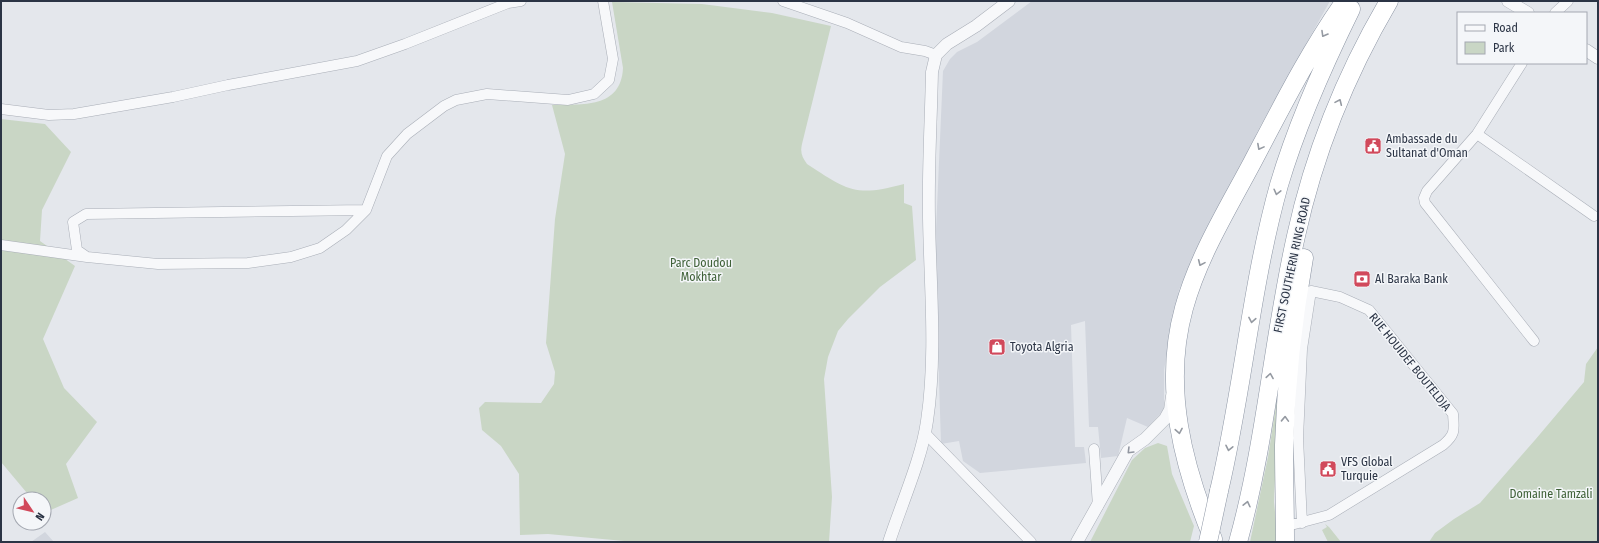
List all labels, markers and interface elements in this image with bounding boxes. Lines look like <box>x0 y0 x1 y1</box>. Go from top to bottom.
legend <box>1457 12 1587 64</box>
text: Road <box>1493 21 1518 35</box>
one-way arrow <box>1321 30 1328 37</box>
text: Park <box>1493 41 1515 55</box>
one-way arrow <box>1334 98 1342 106</box>
place label: Ambassade du Sultanat d'Oman <box>1386 132 1468 160</box>
public building icon: Ambassade du Sultanat d'Oman <box>1363 136 1383 156</box>
one-way arrow <box>1257 143 1265 150</box>
one-way arrow <box>1274 189 1282 196</box>
street label: FIRST SOUTHERN RING ROAD <box>1271 196 1313 334</box>
park label: Parc Doudou Mokhtar <box>670 256 732 284</box>
one-way arrow <box>1198 259 1206 266</box>
bank icon: Al Baraka Bank <box>1352 269 1372 289</box>
place label: Al Baraka Bank <box>1375 272 1448 286</box>
street label: RUE HOUIDEF BOUTELDJA <box>1366 310 1454 414</box>
one-way arrow <box>1248 317 1257 323</box>
shop icon: Toyota Algria <box>987 337 1007 357</box>
place label: Toyota Algria <box>1010 340 1074 354</box>
one-way arrow <box>1265 373 1274 379</box>
one-way arrow <box>1281 416 1290 422</box>
one-way arrow <box>1174 428 1183 434</box>
one-way arrow <box>1225 445 1234 451</box>
one-way arrow <box>1127 446 1135 454</box>
place label: VFS Global Turquie <box>1341 455 1392 483</box>
public building icon: VFS Global Turquie <box>1318 459 1338 479</box>
park label: Domaine Tamzali <box>1509 487 1593 501</box>
north arrow <box>12 491 52 531</box>
one-way arrow <box>1243 501 1251 507</box>
text: N <box>33 510 47 523</box>

